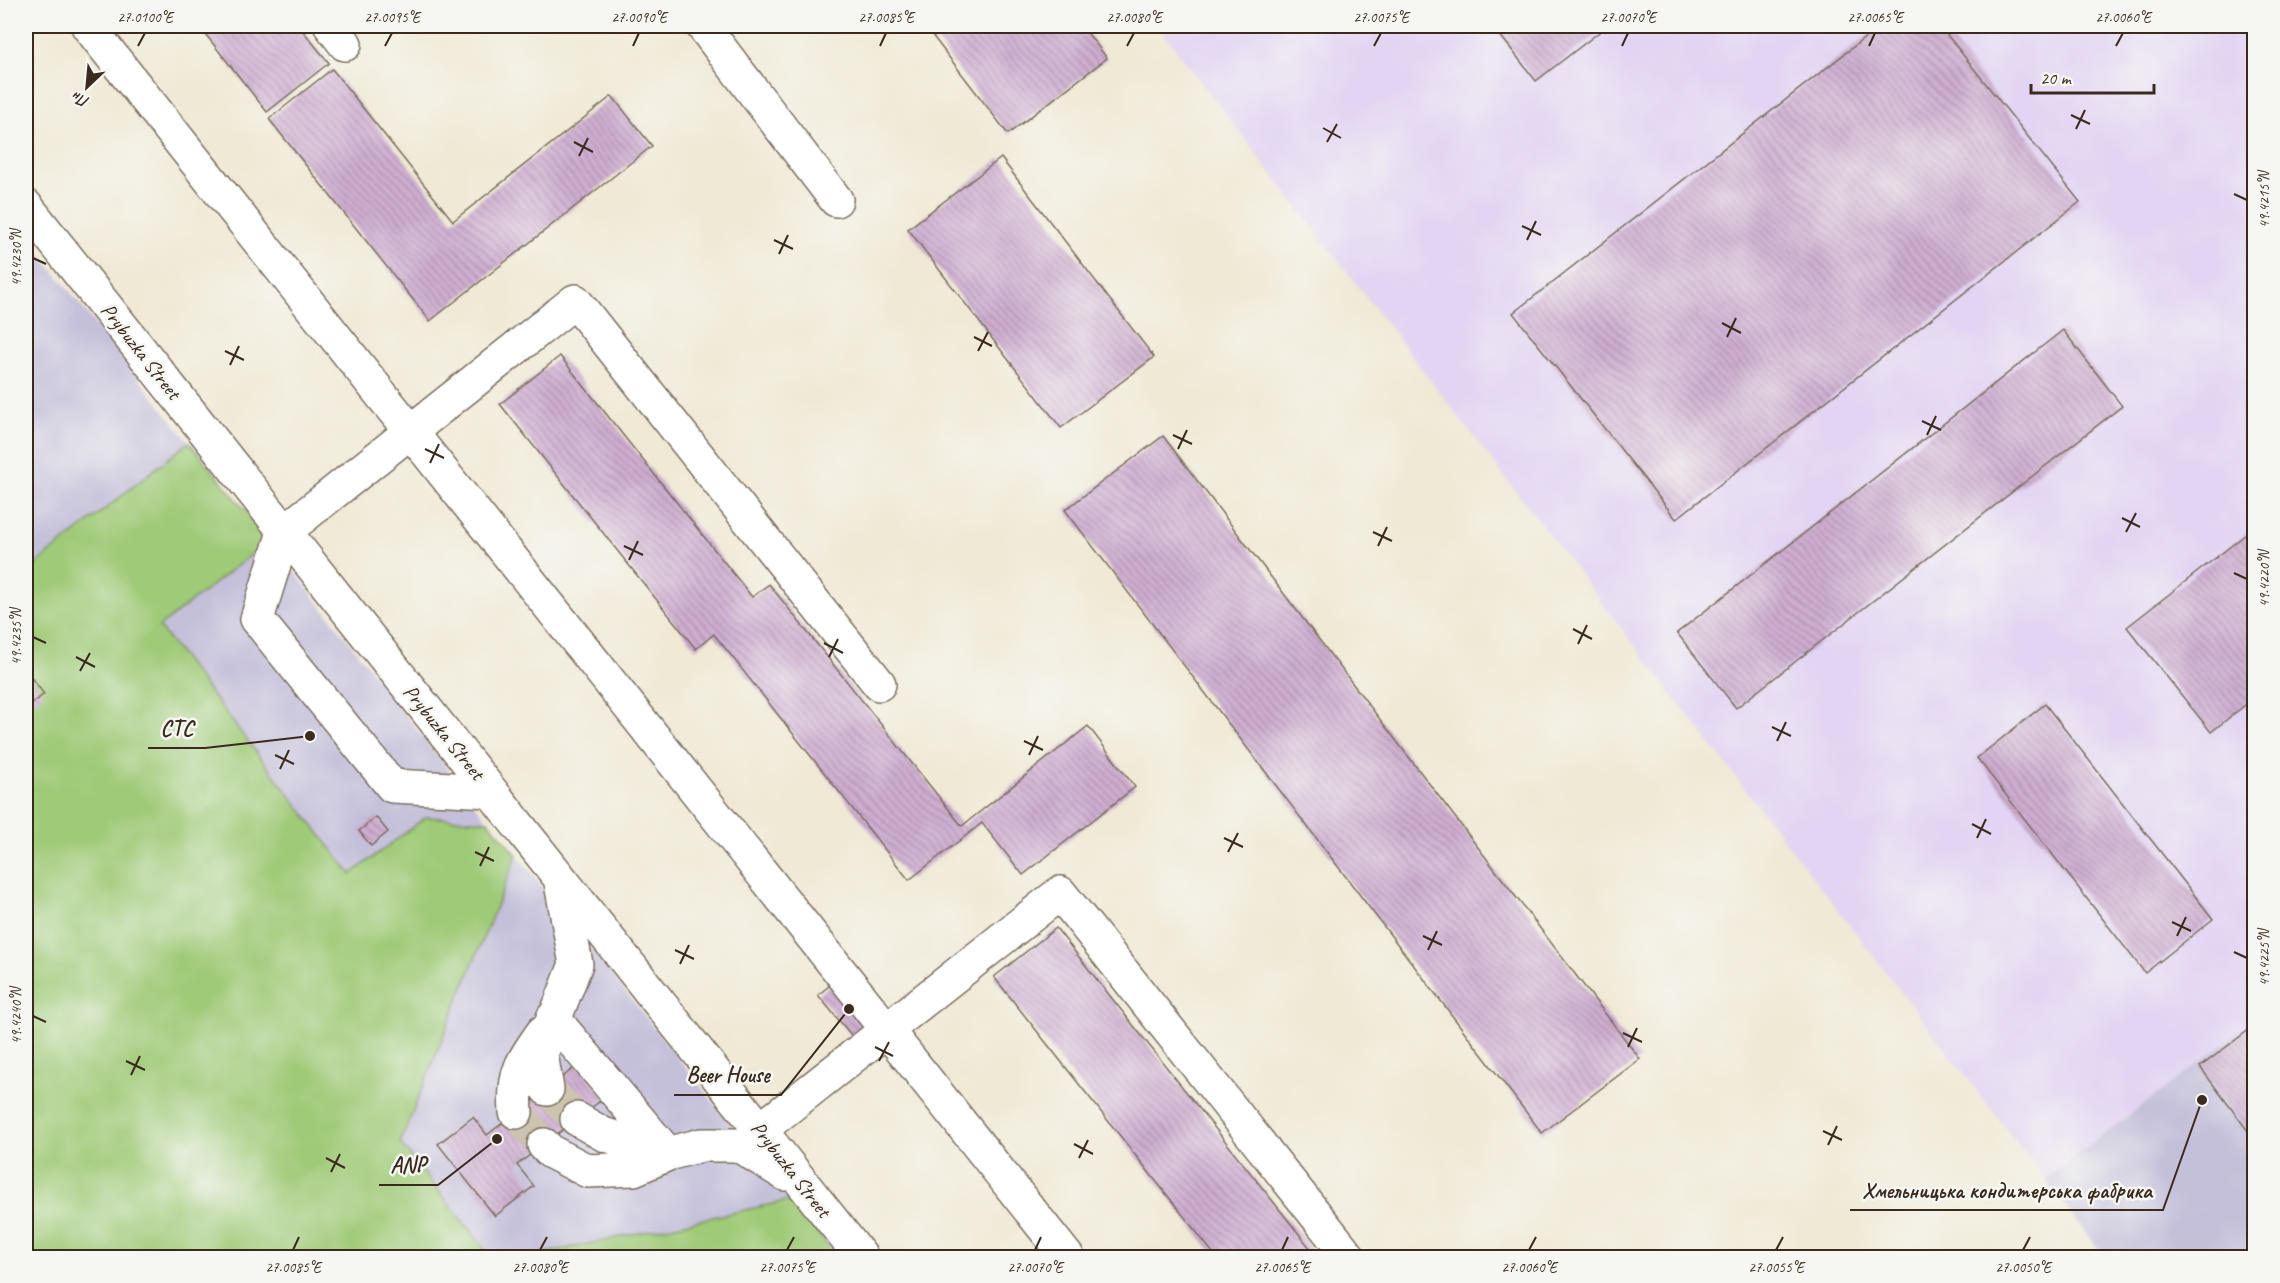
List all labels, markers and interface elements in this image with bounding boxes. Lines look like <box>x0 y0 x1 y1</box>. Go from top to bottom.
text: 27.0100°E <box>117 8 175 27</box>
text: 27.0095°E <box>364 8 422 27</box>
text: 27.0090°E <box>611 8 669 27</box>
text: 27.0085°E <box>858 8 916 27</box>
text: 27.0080°E <box>1106 8 1164 27</box>
text: 27.0075°E <box>1353 8 1411 27</box>
text: 27.0070°E <box>1600 8 1658 27</box>
text: 27.0065°E <box>1847 8 1905 27</box>
text: 27.0060°E <box>2095 8 2153 27</box>
north arrow <box>57 57 117 117</box>
scale bar <box>2031 57 2154 95</box>
text: 20 m <box>2040 67 2073 89</box>
text: Пн <box>68 87 93 112</box>
text: 49.4215°N <box>2255 169 2274 228</box>
text: 49.4230°N <box>7 227 26 286</box>
street label: Prybuzka Street <box>95 298 188 406</box>
text: 49.4220°N <box>2255 548 2274 607</box>
text: 49.4235°N <box>7 606 26 665</box>
street label: Prybuzka Street <box>398 679 492 786</box>
callout: СТС <box>148 708 205 748</box>
text: СТС <box>161 715 196 743</box>
text: 49.4225°N <box>2255 927 2274 986</box>
text: 49.4240°N <box>7 985 26 1044</box>
callout: Beer House <box>674 1055 781 1095</box>
text: Beer House <box>686 1061 771 1089</box>
street label: Prybuzka Street <box>745 1116 838 1224</box>
callout: ANP <box>379 1145 438 1185</box>
text: ANP <box>390 1151 429 1179</box>
callout: Хмельницька кондитерська фабрика <box>1850 1170 2163 1210</box>
text: Хмельницька кондитерська фабрика <box>1862 1177 2154 1205</box>
text: 27.0085°E <box>265 1258 323 1277</box>
text: 27.0080°E <box>512 1258 570 1277</box>
text: 27.0075°E <box>759 1258 817 1277</box>
text: 27.0070°E <box>1007 1258 1065 1277</box>
text: 27.0065°E <box>1254 1258 1312 1277</box>
text: 27.0060°E <box>1501 1258 1559 1277</box>
text: 27.0055°E <box>1748 1258 1806 1277</box>
text: 27.0050°E <box>1995 1258 2053 1277</box>

